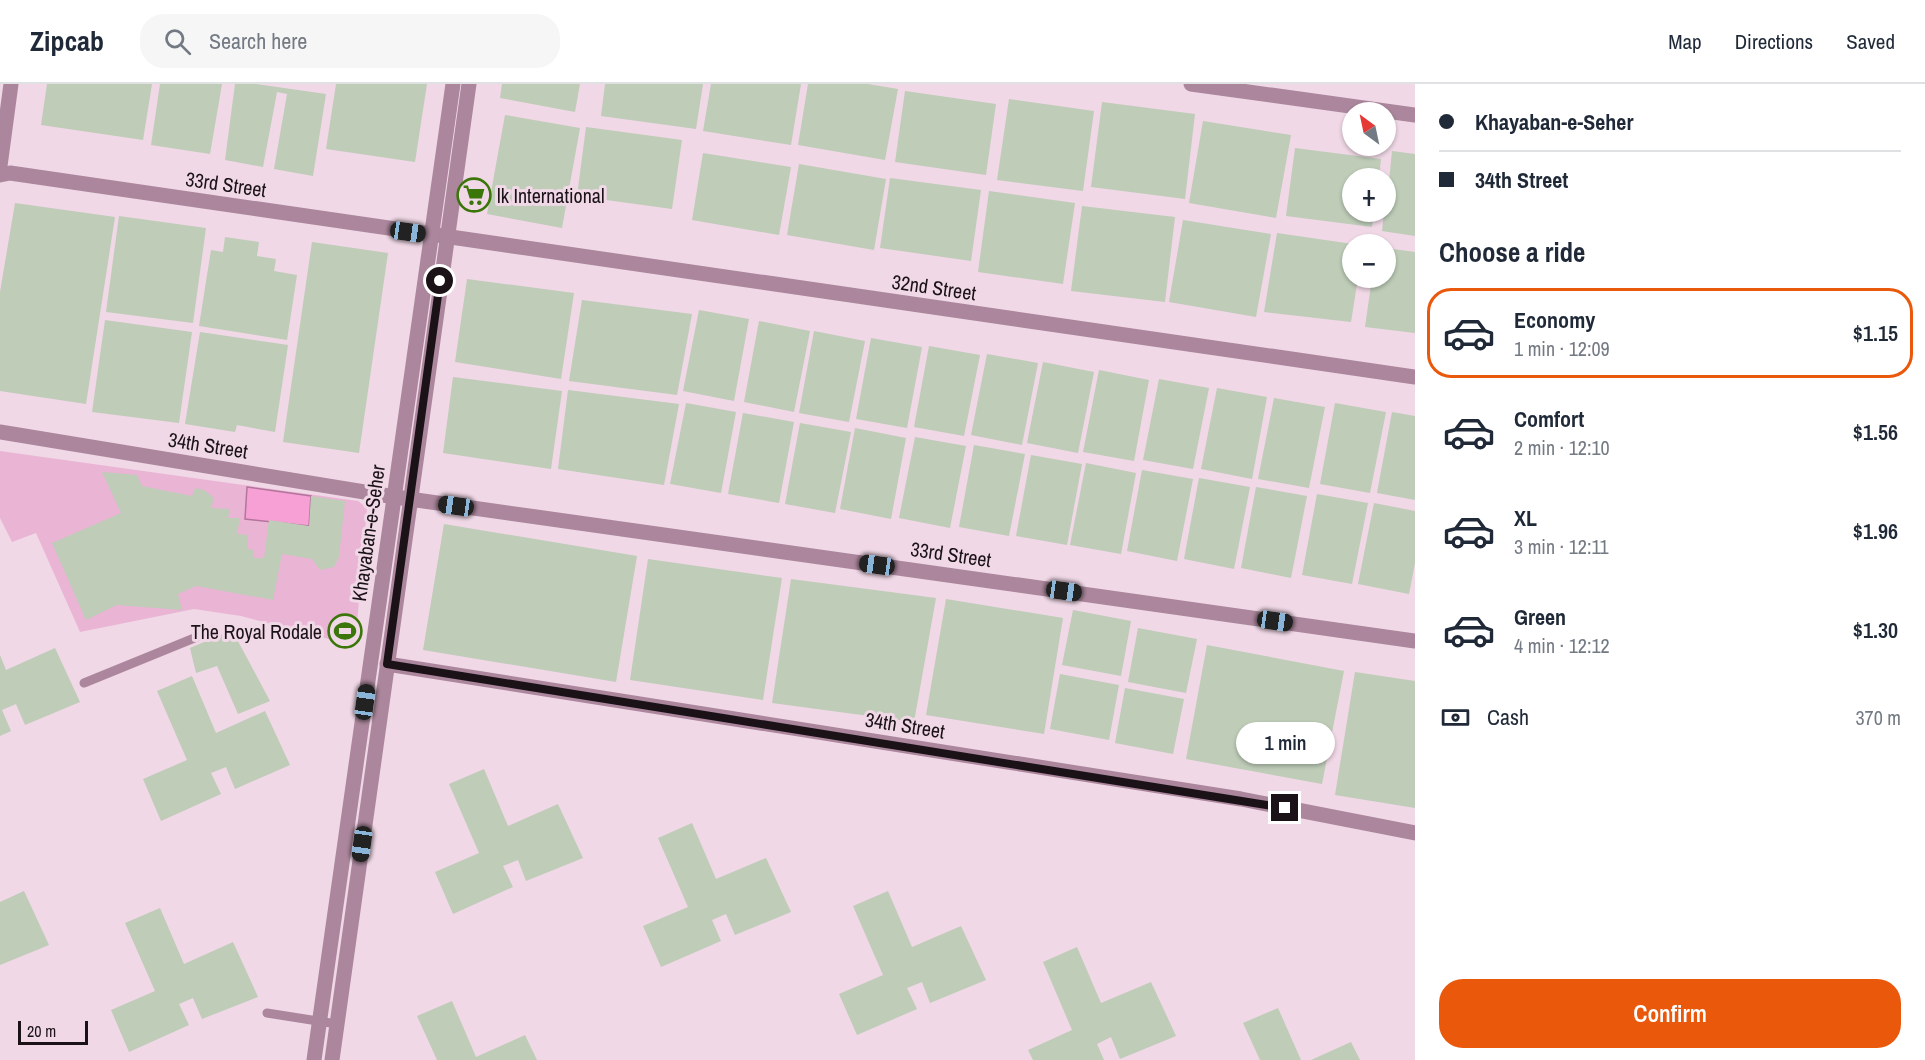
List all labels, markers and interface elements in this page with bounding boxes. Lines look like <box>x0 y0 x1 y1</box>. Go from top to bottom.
search box <box>140 14 560 68</box>
text: Zipcab <box>30 22 104 60</box>
icon: search <box>161 25 194 58</box>
text: Search here <box>209 26 307 56</box>
text: Map <box>1668 27 1702 56</box>
text: Directions <box>1735 27 1813 56</box>
text: Saved <box>1846 27 1895 56</box>
north arrow <box>1342 102 1396 156</box>
map controls <box>1342 102 1396 288</box>
text: Khayaban-e-Seher <box>1475 107 1633 137</box>
street label: 33rd Street <box>184 165 268 203</box>
text: 34th Street <box>1475 165 1568 195</box>
button: + <box>1342 168 1396 222</box>
supermarket icon: lk International <box>456 177 492 213</box>
place label: lk International <box>497 182 605 209</box>
car <box>389 221 427 243</box>
button: − <box>1342 234 1396 288</box>
text: Choose a ride <box>1439 234 1585 270</box>
route start <box>426 267 453 294</box>
street label: 32nd Street <box>890 268 978 306</box>
text: Economy <box>1514 305 1595 335</box>
icon: car <box>1442 306 1496 360</box>
text: $1.15 <box>1853 318 1898 348</box>
text: 1 min · 12:09 <box>1514 335 1610 362</box>
text: Comfort <box>1514 404 1584 434</box>
icon: car <box>1442 405 1496 459</box>
text: $1.56 <box>1853 417 1898 447</box>
street label: 34th Street <box>166 425 250 465</box>
text: 2 min · 12:10 <box>1514 434 1610 461</box>
street label: Khayaban-e-Seher <box>345 462 391 603</box>
car <box>437 495 475 517</box>
text: XL <box>1514 503 1537 533</box>
icon: car <box>1442 504 1496 558</box>
text: $1.96 <box>1853 516 1898 546</box>
text: 3 min · 12:11 <box>1514 533 1609 560</box>
street label: 33rd Street <box>909 535 993 573</box>
car <box>858 554 896 576</box>
car <box>1045 580 1083 602</box>
text: Green <box>1514 602 1566 632</box>
icon: car <box>1442 603 1496 657</box>
car <box>1256 610 1294 632</box>
sports icon: The Royal Rodale <box>327 613 363 649</box>
text: $1.30 <box>1853 615 1898 645</box>
place label: The Royal Rodale <box>191 618 322 645</box>
text: 4 min · 12:12 <box>1514 632 1610 659</box>
car <box>354 683 376 721</box>
icon: cash <box>1439 701 1472 734</box>
text: Cash <box>1487 702 1529 732</box>
text: 370 m <box>1855 704 1901 731</box>
street label: 34th Street <box>863 705 947 745</box>
callout: 1 min <box>1236 721 1334 763</box>
text: 1 min <box>1264 729 1307 756</box>
route end <box>1271 794 1298 821</box>
car <box>351 825 373 863</box>
button: Confirm <box>1439 979 1901 1048</box>
scale bar <box>18 1018 88 1046</box>
text: 20 m <box>27 1020 56 1042</box>

